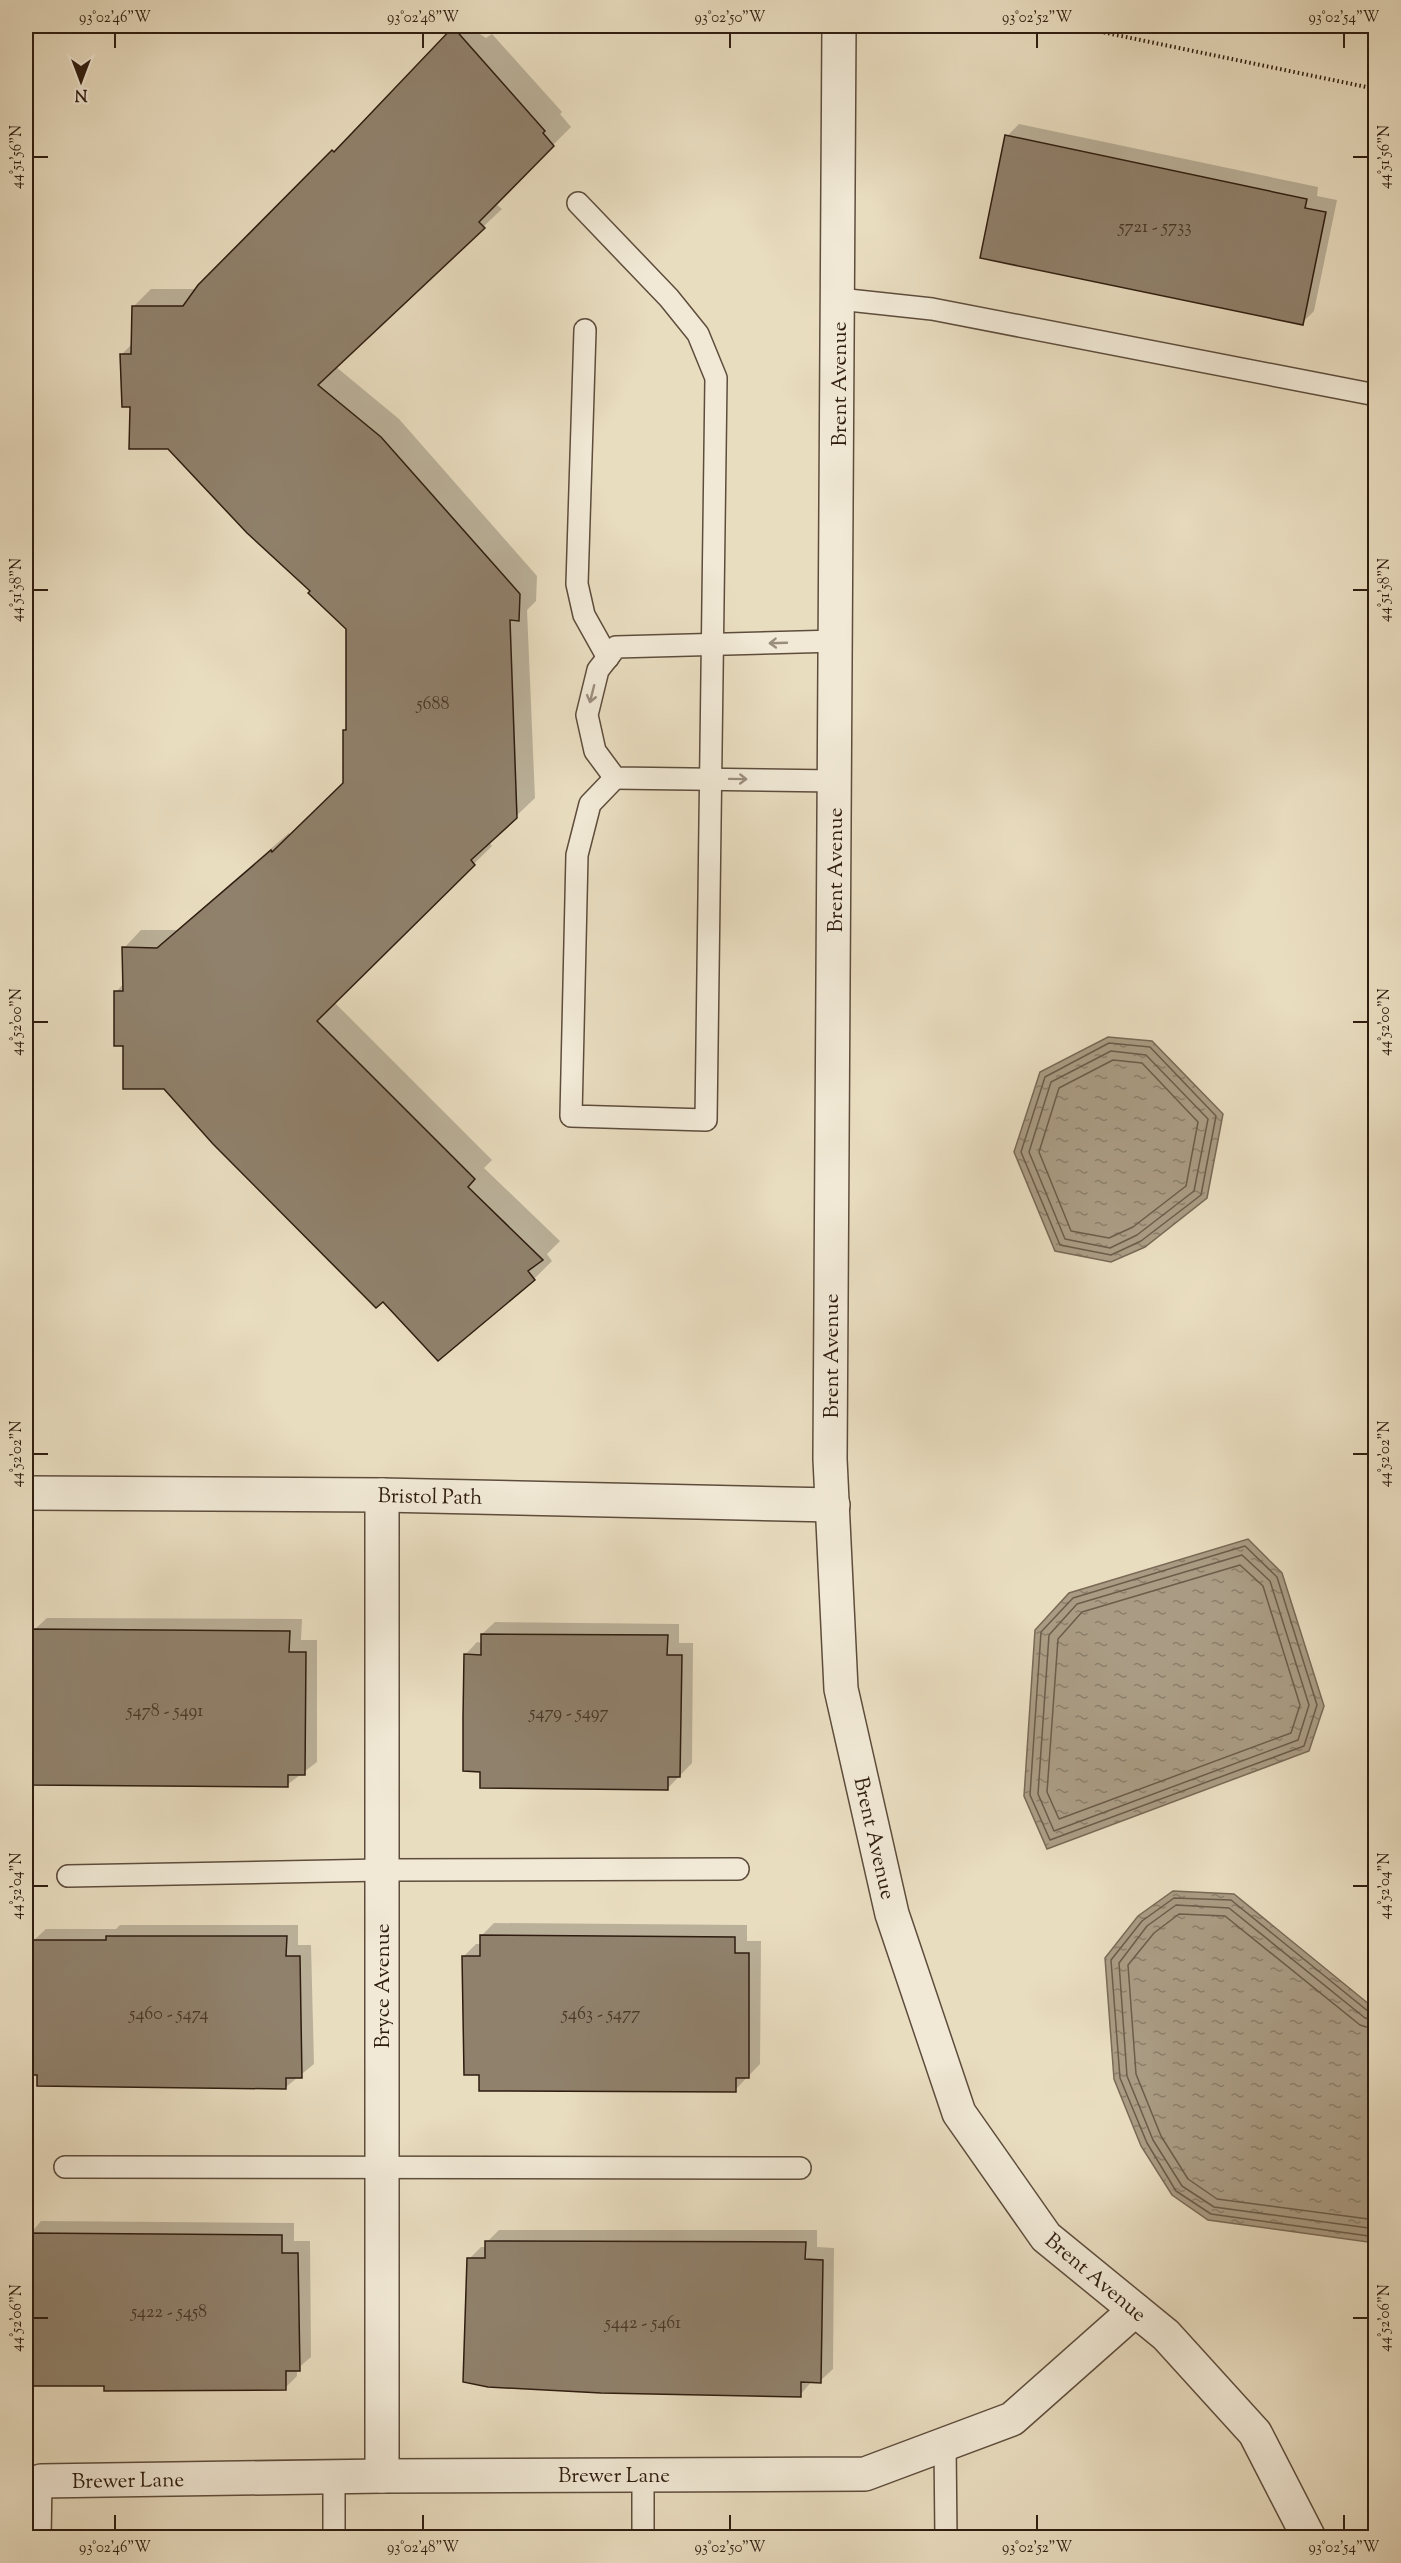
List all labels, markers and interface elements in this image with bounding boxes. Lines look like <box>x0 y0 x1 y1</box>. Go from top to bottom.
text: 93°02'46"W <box>79 8 151 29</box>
text: 93°02'48"W <box>387 8 459 29</box>
text: 93°02'50"W <box>695 8 766 29</box>
text: 93°02'52"W <box>1002 8 1072 29</box>
text: 93°02'54"W <box>1309 8 1380 29</box>
north arrow <box>51 51 111 111</box>
text: N <box>74 82 87 105</box>
text: 44°51'56"N <box>7 125 28 189</box>
text: 44°51'56"N <box>1375 125 1396 189</box>
house number: 5721 - 5733 <box>1117 215 1192 241</box>
street label: Brent Avenue <box>826 322 856 446</box>
text: 44°51'58"N <box>7 558 28 622</box>
text: 44°51'58"N <box>1375 558 1396 622</box>
one-way arrow <box>769 637 789 648</box>
one-way arrow <box>585 684 597 703</box>
house number: 5688 <box>415 692 450 718</box>
one-way arrow <box>728 774 748 785</box>
street label: Brent Avenue <box>822 808 852 932</box>
text: 44°52'00"N <box>7 988 28 1056</box>
text: 44°52'00"N <box>1375 988 1396 1056</box>
street label: Brent Avenue <box>818 1294 848 1418</box>
text: 44°52'02"N <box>7 1421 28 1487</box>
text: 44°52'02"N <box>1375 1421 1396 1487</box>
street label: Bristol Path <box>377 1482 483 1514</box>
house number: 5478 - 5491 <box>126 1699 203 1725</box>
house number: 5479 - 5497 <box>528 1701 609 1727</box>
street label: Brent Avenue <box>844 1774 902 1903</box>
text: 44°52'04"N <box>7 1853 28 1919</box>
text: 44°52'04"N <box>1375 1853 1396 1919</box>
street label: Bryce Avenue <box>369 1923 399 2049</box>
house number: 5460 - 5474 <box>128 2002 209 2028</box>
house number: 5463 - 5477 <box>561 2002 640 2028</box>
street label: Brent Avenue <box>1037 2227 1152 2330</box>
text: 44°52'06"N <box>7 2284 28 2352</box>
text: 44°52'06"N <box>1375 2284 1396 2352</box>
house number: 5422 - 5458 <box>130 2300 207 2326</box>
house number: 5442 - 5461 <box>604 2311 681 2337</box>
street label: Brewer Lane <box>558 2462 670 2492</box>
street label: Brewer Lane <box>72 2466 184 2498</box>
text: 93°02'46"W <box>79 2538 151 2559</box>
text: 93°02'48"W <box>387 2538 459 2559</box>
text: 93°02'50"W <box>695 2538 766 2559</box>
text: 93°02'52"W <box>1002 2538 1072 2559</box>
text: 93°02'54"W <box>1309 2538 1380 2559</box>

